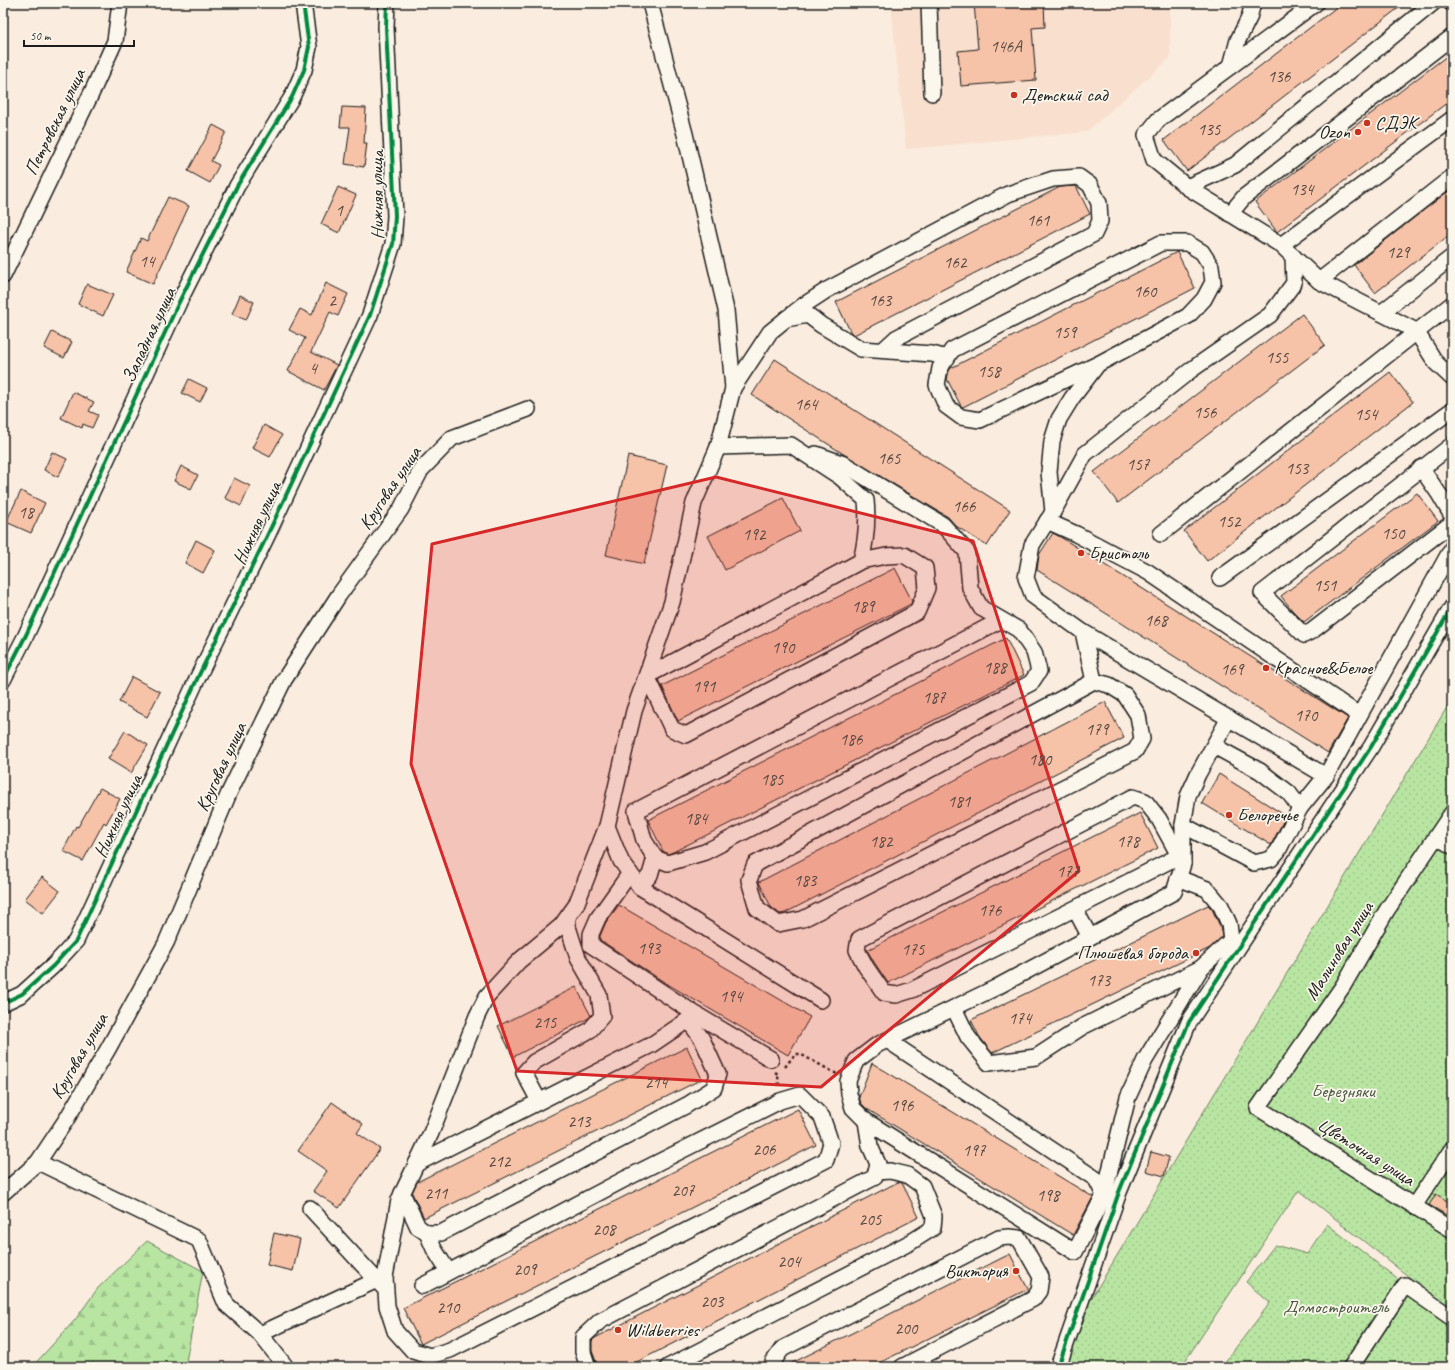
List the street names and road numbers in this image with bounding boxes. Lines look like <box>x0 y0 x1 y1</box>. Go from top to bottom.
street label: Петровская улица <box>19 63 92 179</box>
street label: Нижняя улица <box>365 148 389 240</box>
street label: Западная улица <box>116 282 182 386</box>
street label: Круговая улица <box>353 440 428 534</box>
street label: Нижняя улица <box>227 476 288 568</box>
street label: Круговая улица <box>190 717 253 815</box>
street label: Нижняя улица <box>88 769 149 861</box>
street label: Малиновая улица <box>1299 896 1380 1005</box>
street label: Круговая улица <box>45 1007 114 1103</box>
street label: Цветочная улица <box>1313 1113 1421 1192</box>

